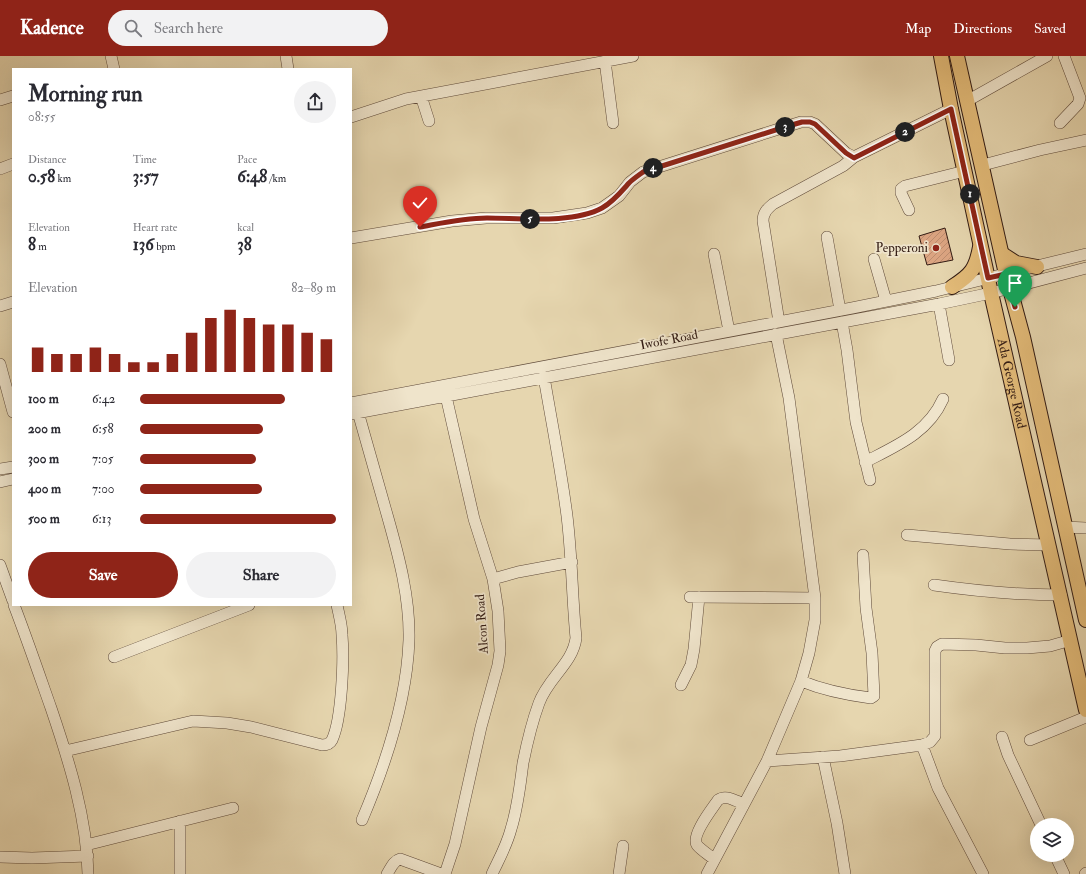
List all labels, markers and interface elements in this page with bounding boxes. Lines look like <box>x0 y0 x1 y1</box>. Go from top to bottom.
search box <box>108 10 388 46</box>
text: Kadence <box>20 16 84 40</box>
icon: search <box>122 17 144 39</box>
text: Search here <box>154 19 223 38</box>
text: Map <box>905 20 931 37</box>
text: Directions <box>953 20 1012 37</box>
text: Saved <box>1034 20 1066 37</box>
text: Morning run <box>28 80 143 108</box>
button: share <box>294 81 336 123</box>
text: 08:55 <box>28 109 55 125</box>
pin: 3 <box>775 117 795 137</box>
text: 3 <box>783 120 787 133</box>
pin: 2 <box>895 122 915 142</box>
text: 2 <box>902 125 908 138</box>
text: Distance <box>28 153 66 166</box>
text: Time <box>133 153 157 166</box>
text: Pace <box>237 153 257 166</box>
pin: 4 <box>643 158 663 178</box>
text: 4 <box>650 161 656 174</box>
text: 0.58 <box>28 166 55 187</box>
text: 3:57 <box>133 166 159 187</box>
text: 6:48 <box>237 166 267 187</box>
text: km <box>55 172 71 185</box>
text: /km <box>267 172 286 185</box>
pin: 1 <box>960 184 980 204</box>
pin <box>403 186 437 227</box>
text: 1 <box>968 187 972 200</box>
icon: check <box>409 192 431 214</box>
pin: 5 <box>520 209 540 229</box>
text: 5 <box>528 212 532 225</box>
text: Elevation <box>28 221 70 234</box>
text: Heart rate <box>133 221 177 234</box>
text: kcal <box>237 221 254 234</box>
text: 8 <box>28 234 36 255</box>
text: 136 <box>133 234 154 255</box>
text: 38 <box>237 234 252 255</box>
text: m <box>36 240 47 253</box>
text: bpm <box>154 240 176 253</box>
place label: Pepperoni <box>876 240 929 257</box>
marker: Pepperoni <box>931 243 941 253</box>
pin <box>998 266 1032 307</box>
icon: arrive <box>1004 272 1026 294</box>
text: Elevation <box>28 280 78 296</box>
text: 82–89 m <box>291 280 336 296</box>
street label: Iwofe Road <box>639 326 700 353</box>
street label: Ada George Road <box>993 336 1030 431</box>
text: 100 m <box>28 391 59 407</box>
text: 6:42 <box>92 391 115 407</box>
text: 200 m <box>28 421 61 437</box>
text: 6:58 <box>92 421 114 437</box>
text: 300 m <box>28 451 59 467</box>
text: 7:05 <box>92 451 114 467</box>
text: 400 m <box>28 481 61 497</box>
text: 7:00 <box>92 481 115 497</box>
text: 500 m <box>28 511 60 527</box>
text: 6:13 <box>92 511 111 527</box>
button: Save <box>28 552 178 598</box>
button: Share <box>186 552 336 598</box>
street label: Alcon Road <box>472 593 492 655</box>
map controls <box>1030 818 1074 862</box>
button: layers <box>1030 818 1074 862</box>

